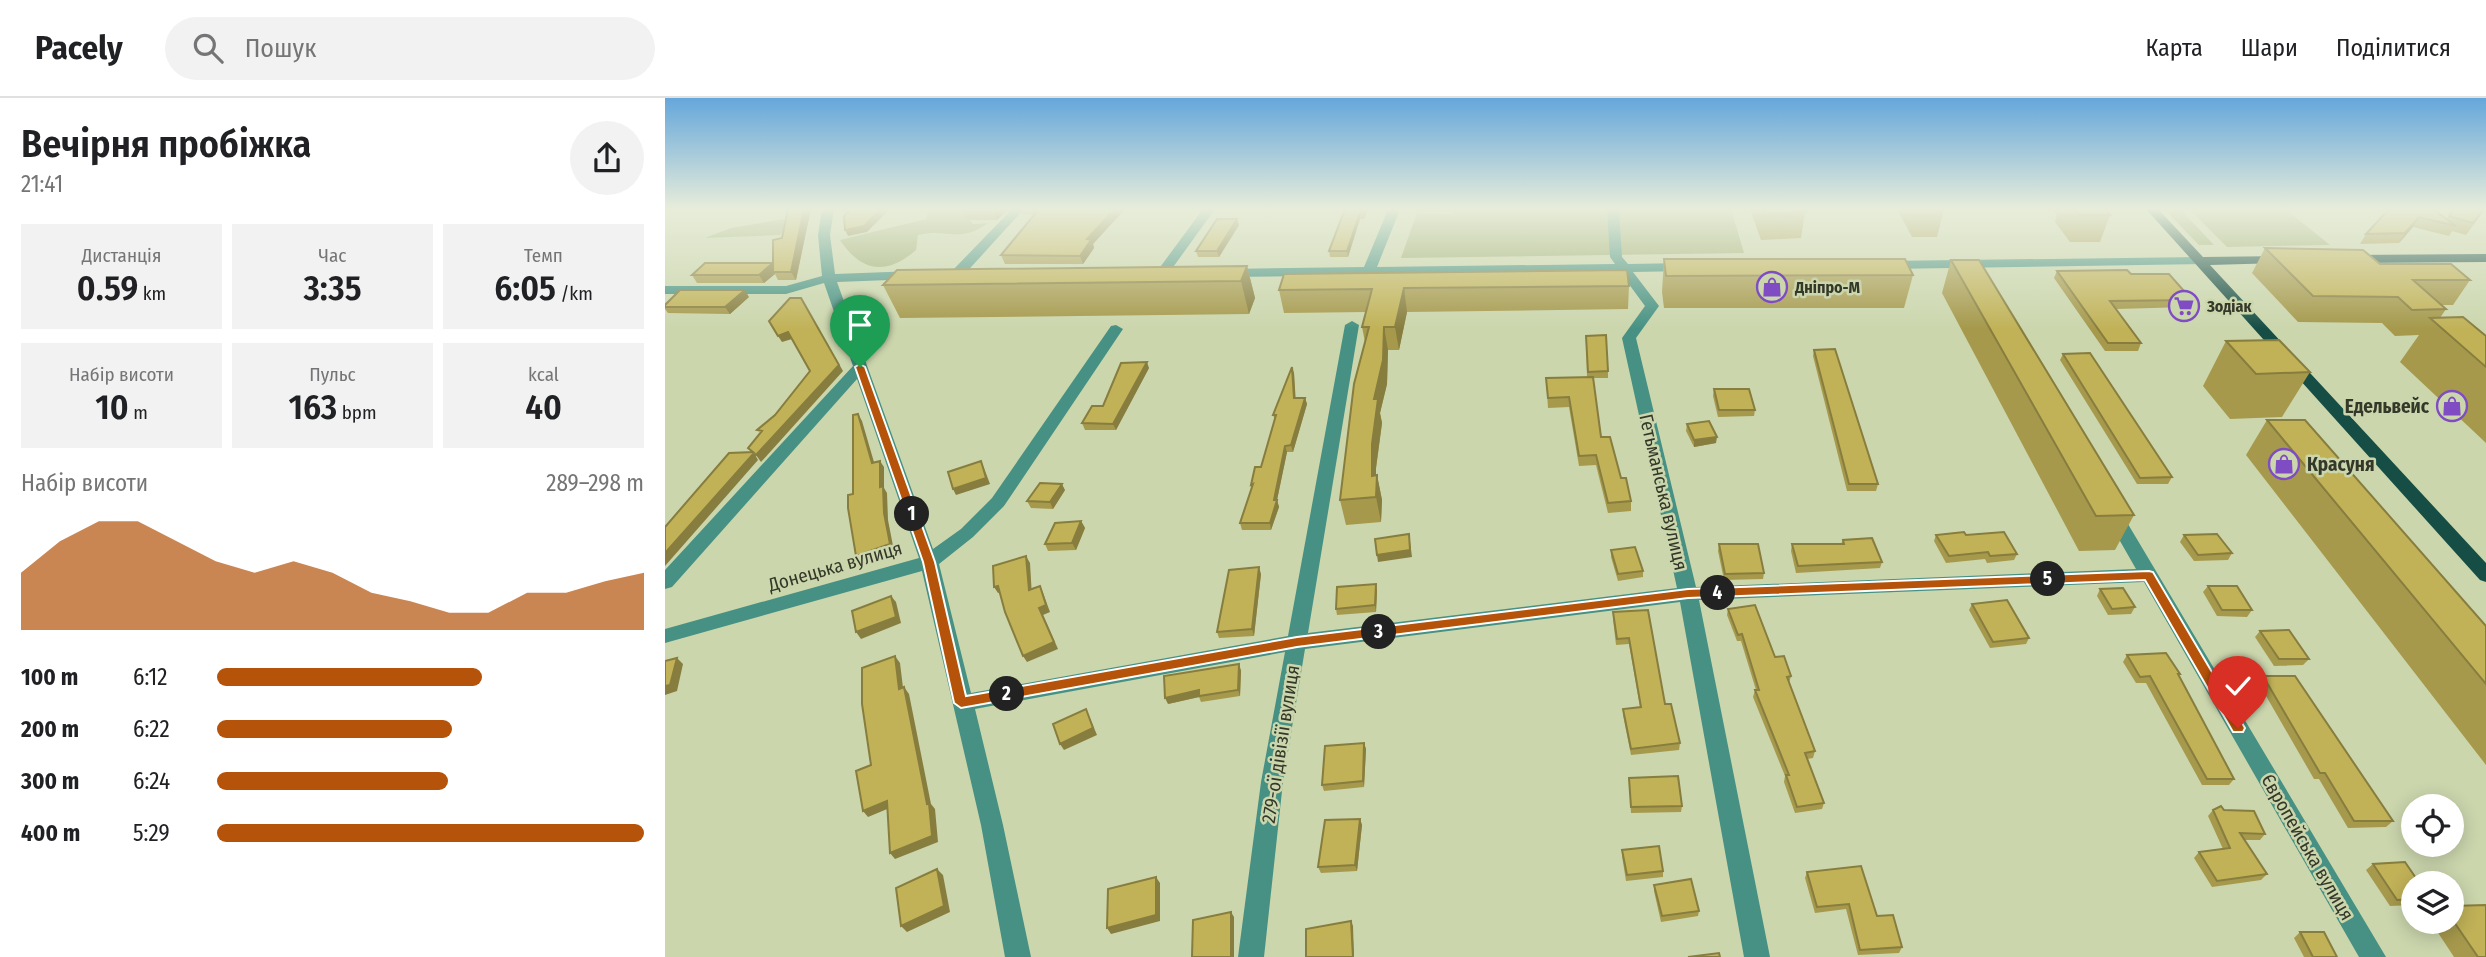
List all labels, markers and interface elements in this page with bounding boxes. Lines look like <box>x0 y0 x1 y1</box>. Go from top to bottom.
search box <box>165 17 655 80</box>
text: Pacely <box>35 28 123 68</box>
icon: search <box>189 29 227 67</box>
text: Пошук <box>245 33 316 64</box>
text: Карта <box>2145 34 2203 62</box>
text: Шари <box>2241 34 2298 62</box>
text: Поділитися <box>2336 34 2451 62</box>
text: Вечірня пробіжка <box>21 121 311 167</box>
button: share <box>570 121 644 195</box>
text: 21:41 <box>21 170 63 198</box>
text: Дистанція <box>82 244 161 267</box>
text: Час <box>319 244 346 267</box>
text: Темп <box>524 244 563 267</box>
text: 0.59 <box>77 267 138 309</box>
text: 3:35 <box>303 267 362 309</box>
text: 6:05 <box>494 267 556 309</box>
shop icon: Днiпро-М <box>1755 270 1789 304</box>
place label: Днiпро-М <box>1794 278 1861 297</box>
text: km <box>138 282 166 305</box>
text: /km <box>556 282 593 305</box>
supermarket icon: Зодіак <box>2167 289 2201 323</box>
pin <box>830 295 890 367</box>
place label: Зодіак <box>2206 297 2252 316</box>
icon: arrive <box>841 306 879 344</box>
text: Набір висоти <box>69 363 174 386</box>
text: Пульс <box>309 363 356 386</box>
text: kcal <box>528 363 559 386</box>
text: 10 <box>95 386 129 428</box>
text: 163 <box>288 386 337 428</box>
text: 40 <box>525 386 562 428</box>
shop icon: Едельвейс <box>2435 389 2469 423</box>
place label: Едельвейс <box>2345 395 2430 418</box>
text: m <box>129 401 148 424</box>
text: bpm <box>337 401 377 424</box>
street label: Гетьманська вулиця <box>1634 412 1693 572</box>
shop icon: Красуня <box>2267 447 2301 481</box>
place label: Красуня <box>2307 453 2375 476</box>
text: Набір висоти <box>21 469 148 497</box>
text: 289–298 m <box>546 469 644 497</box>
pin: 1 <box>895 496 929 532</box>
text: 1 <box>907 502 916 525</box>
street label: Донецька вулиця <box>765 536 905 597</box>
pin: 5 <box>2031 561 2065 596</box>
text: 5 <box>2043 567 2052 590</box>
pin: 4 <box>1701 575 1735 610</box>
text: 4 <box>1713 581 1722 604</box>
pin: 3 <box>1361 614 1397 650</box>
text: 3 <box>1374 620 1383 643</box>
pin <box>2208 656 2268 728</box>
text: 100 m <box>21 663 78 691</box>
text: 6:12 <box>133 663 167 691</box>
street label: 279-ої дівізії вулиця <box>1257 663 1304 825</box>
icon: check <box>2219 667 2257 705</box>
pin: 2 <box>989 676 1025 712</box>
text: 2 <box>1002 682 1011 705</box>
text: 200 m <box>21 715 79 743</box>
text: 6:22 <box>133 715 170 743</box>
text: 300 m <box>21 767 79 795</box>
text: 6:24 <box>133 767 170 795</box>
street label: Європейська вулиця <box>2256 770 2359 924</box>
map controls <box>2401 794 2464 934</box>
button: locate <box>2401 794 2464 857</box>
text: 400 m <box>21 819 80 847</box>
text: 5:29 <box>133 819 170 847</box>
button: layers <box>2401 871 2464 934</box>

